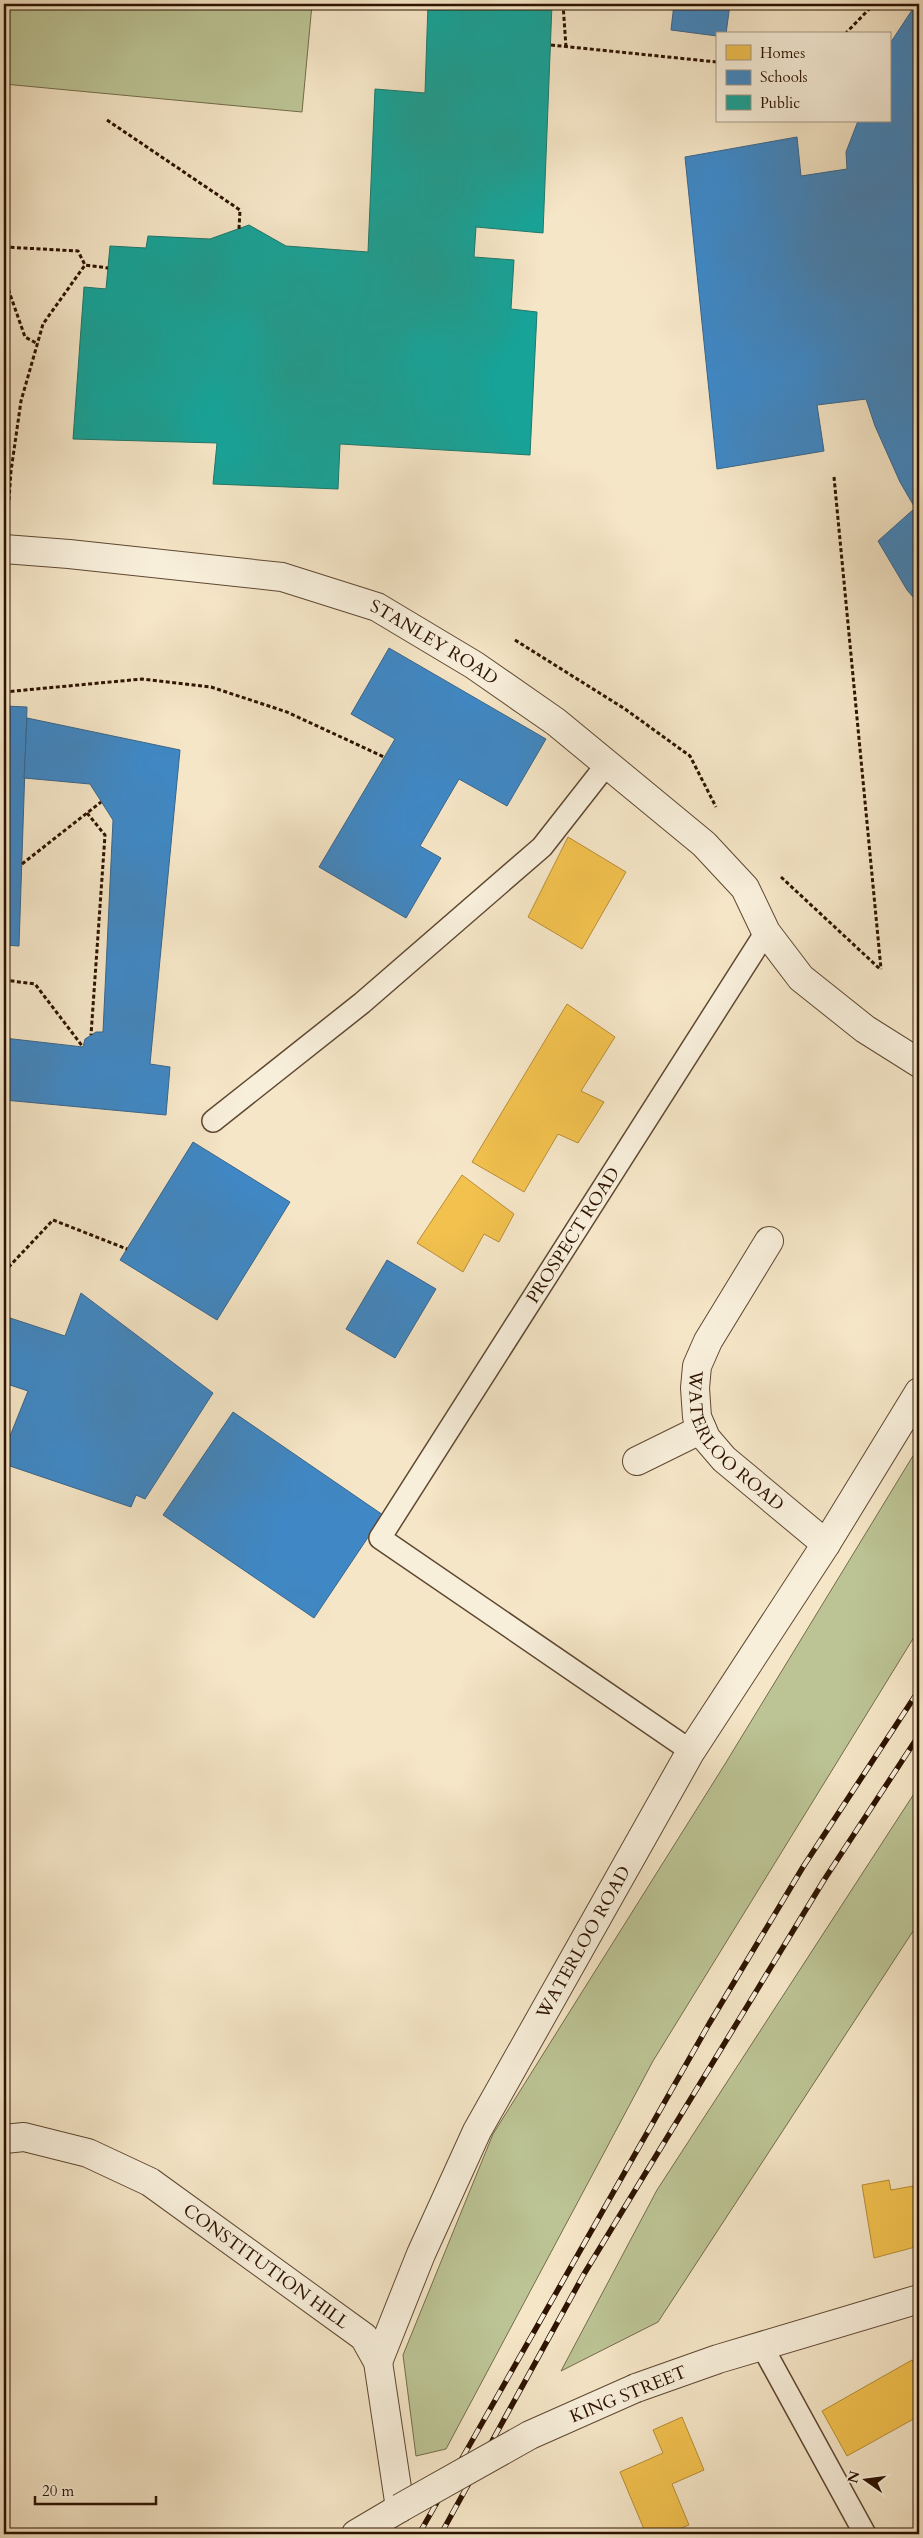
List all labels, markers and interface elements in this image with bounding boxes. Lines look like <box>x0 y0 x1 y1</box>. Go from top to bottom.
legend <box>716 32 890 122</box>
text: Homes <box>760 43 805 63</box>
text: Schools <box>760 67 808 87</box>
text: Public <box>760 93 800 113</box>
street label: STANLEY ROAD <box>367 594 503 691</box>
street label: PROSPECT ROAD <box>521 1163 626 1308</box>
street label: WATERLOO ROAD <box>682 1368 789 1517</box>
street label: WATERLOO ROAD <box>530 1862 637 2024</box>
street label: CONSTITUTION HILL <box>178 2198 354 2335</box>
street label: KING STREET <box>566 2360 690 2429</box>
north arrow <box>840 2456 890 2506</box>
text: N <box>843 2469 865 2485</box>
scale bar <box>35 2473 156 2505</box>
text: 20 m <box>42 2481 74 2501</box>

